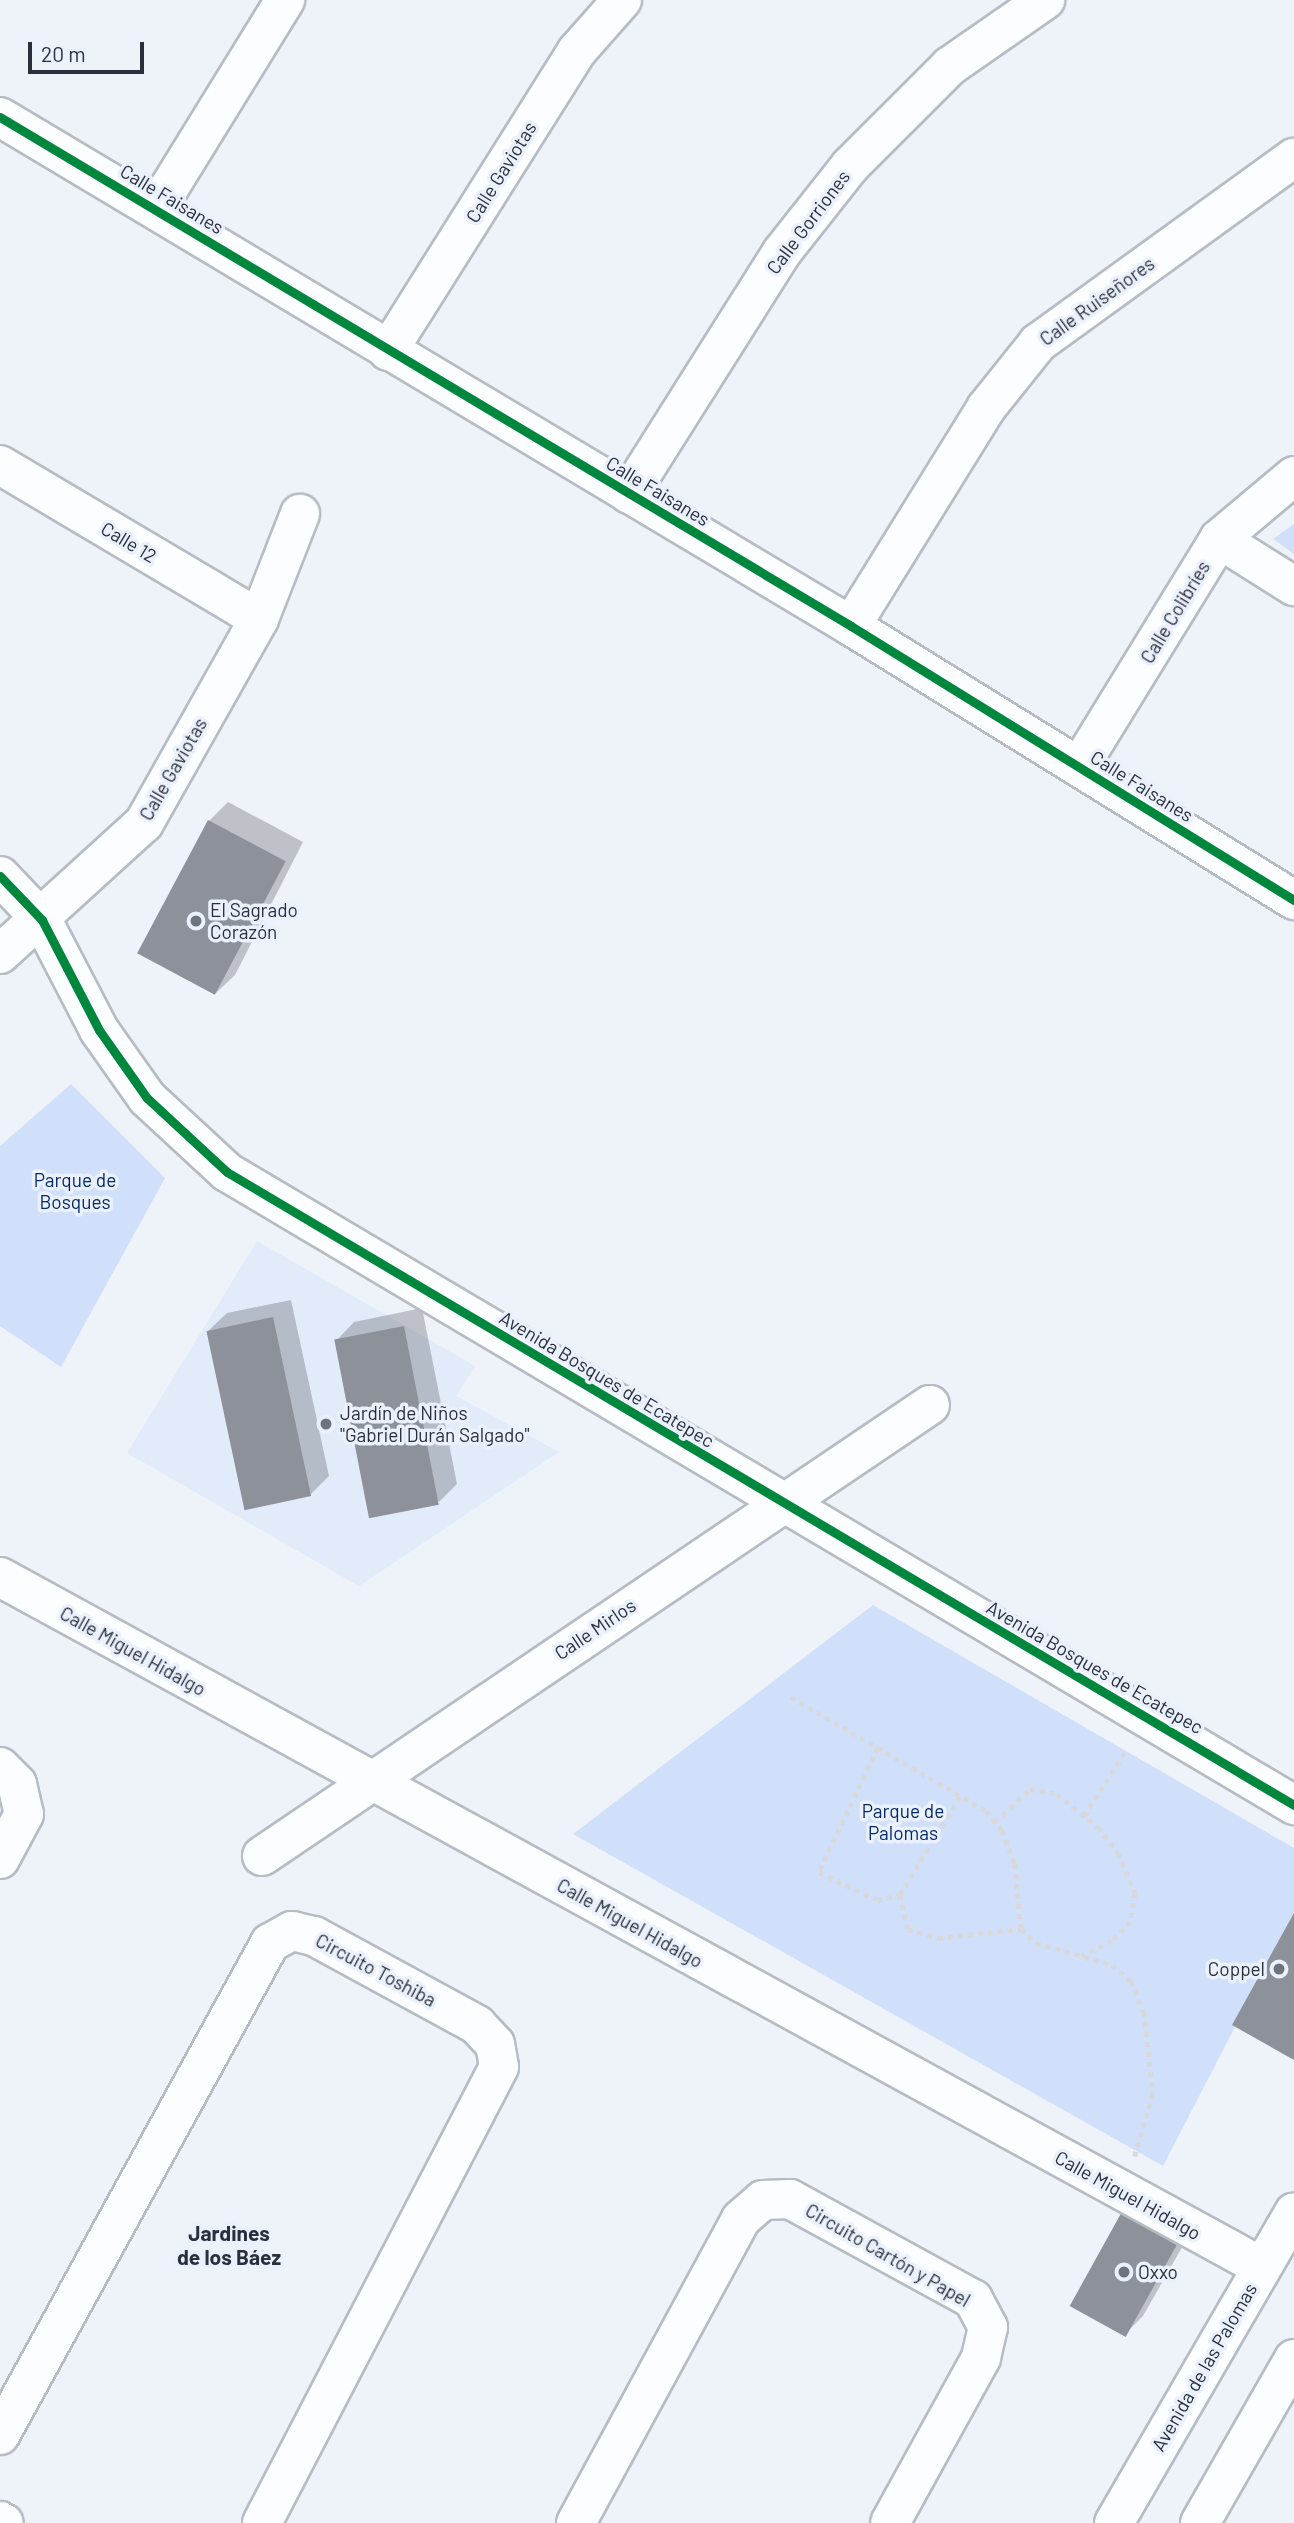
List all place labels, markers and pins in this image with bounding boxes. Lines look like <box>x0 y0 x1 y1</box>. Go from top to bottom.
place label: El Sagrado Corazón <box>210 899 298 943</box>
marker: El Sagrado Corazón <box>188 913 204 929</box>
place label: Jardín de Niños "Gabriel Durán Salgado" <box>340 1402 529 1446</box>
marker: Jardín de Niños "Gabriel Durán Salgado" <box>318 1416 334 1432</box>
place label: Coppel <box>1208 1958 1265 1980</box>
marker: Coppel <box>1271 1961 1287 1977</box>
place label: Oxxo <box>1138 2261 1178 2283</box>
marker: Oxxo <box>1116 2264 1132 2280</box>

